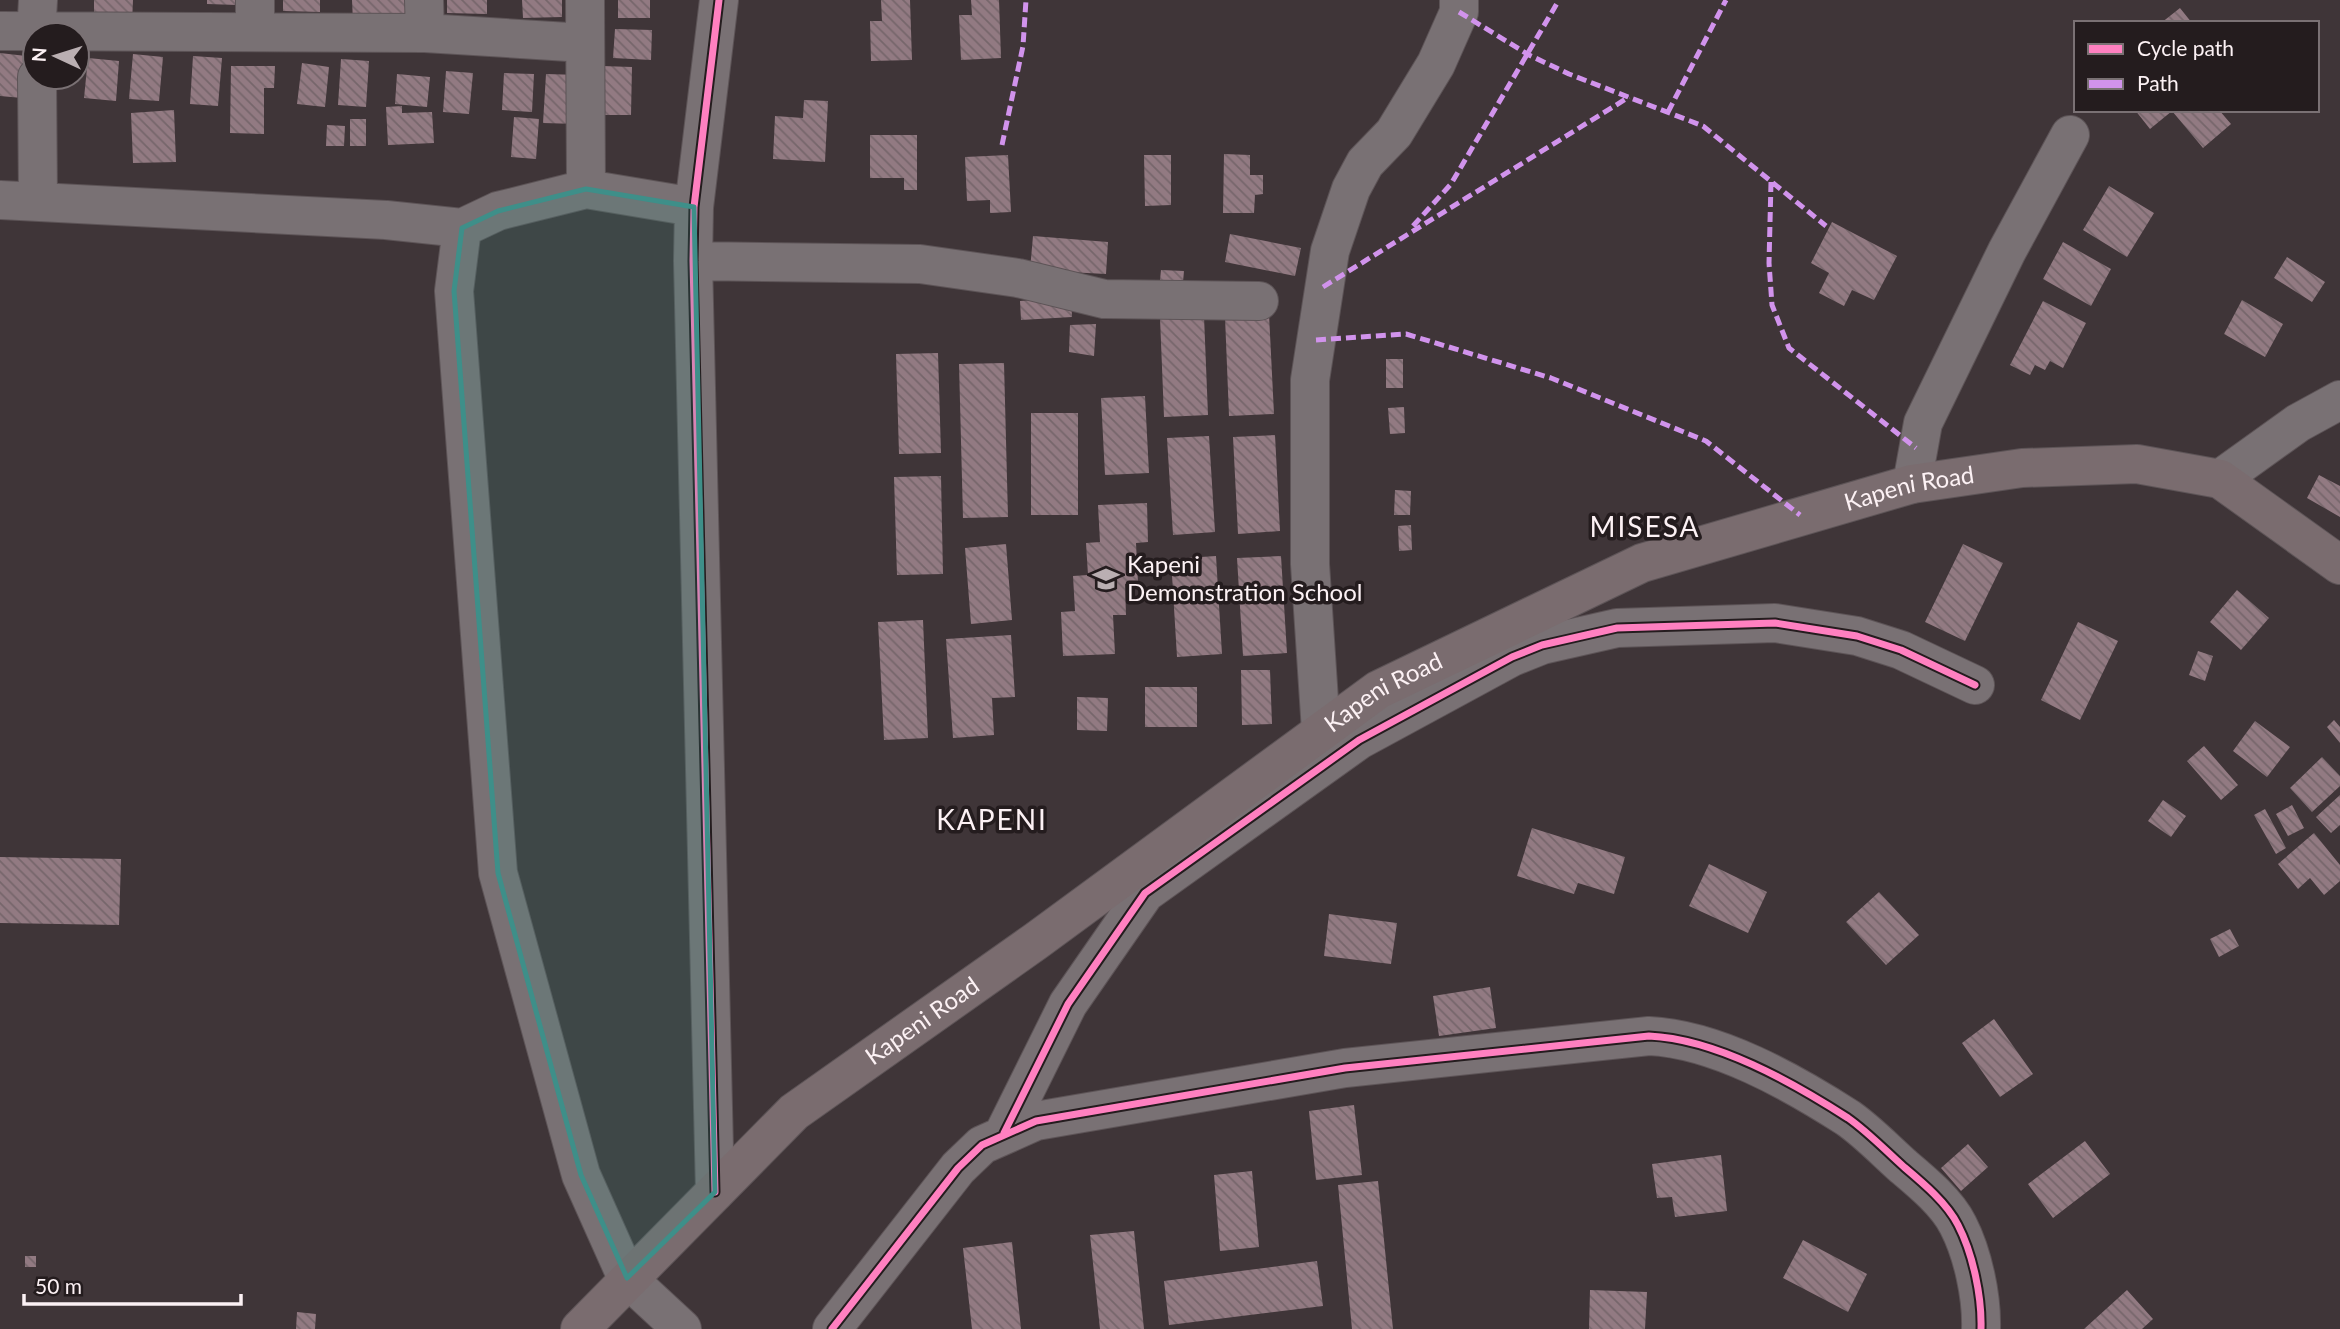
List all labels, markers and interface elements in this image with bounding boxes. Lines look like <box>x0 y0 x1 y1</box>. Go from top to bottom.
north arrow <box>21 21 91 91</box>
legend <box>2074 21 2319 112</box>
text: Cycle path <box>2137 35 2234 60</box>
text: N <box>27 47 51 63</box>
text: Path <box>2137 70 2179 95</box>
street label: Kapeni Road <box>1840 459 1976 516</box>
district label: MISESA <box>1590 509 1700 543</box>
place label: Kapeni Demonstration School <box>1127 549 1362 606</box>
school or university icon: Kapeni Demonstration School <box>1091 564 1121 594</box>
street label: Kapeni Road <box>1318 645 1447 737</box>
district label: KAPENI <box>936 802 1048 836</box>
street label: Kapeni Road <box>859 970 984 1070</box>
scale bar <box>24 1262 242 1306</box>
text: 50 m <box>35 1273 82 1298</box>

